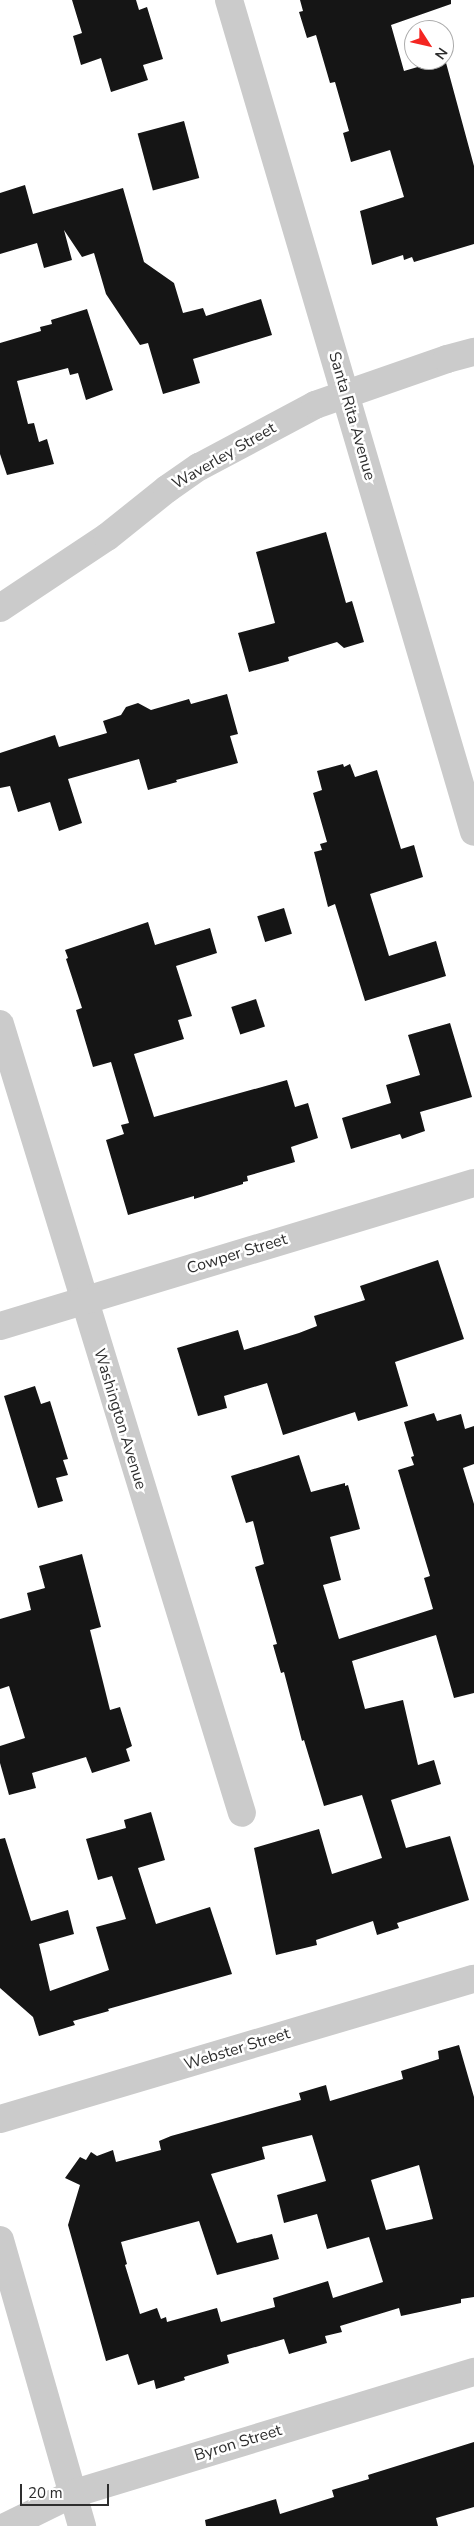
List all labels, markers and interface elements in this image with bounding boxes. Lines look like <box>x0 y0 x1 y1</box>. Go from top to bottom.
north arrow <box>404 20 454 70</box>
text: N <box>430 44 452 63</box>
street label: Santa Rita Avenue <box>324 350 380 482</box>
street label: Waverley Street <box>169 419 279 493</box>
street label: Cowper Street <box>185 1230 289 1278</box>
street label: Washington Avenue <box>89 1346 151 1492</box>
street label: Webster Street <box>182 2024 292 2074</box>
street label: Byron Street <box>192 2421 284 2465</box>
scale bar <box>22 2474 111 2506</box>
text: 20 m <box>28 2483 63 2503</box>

